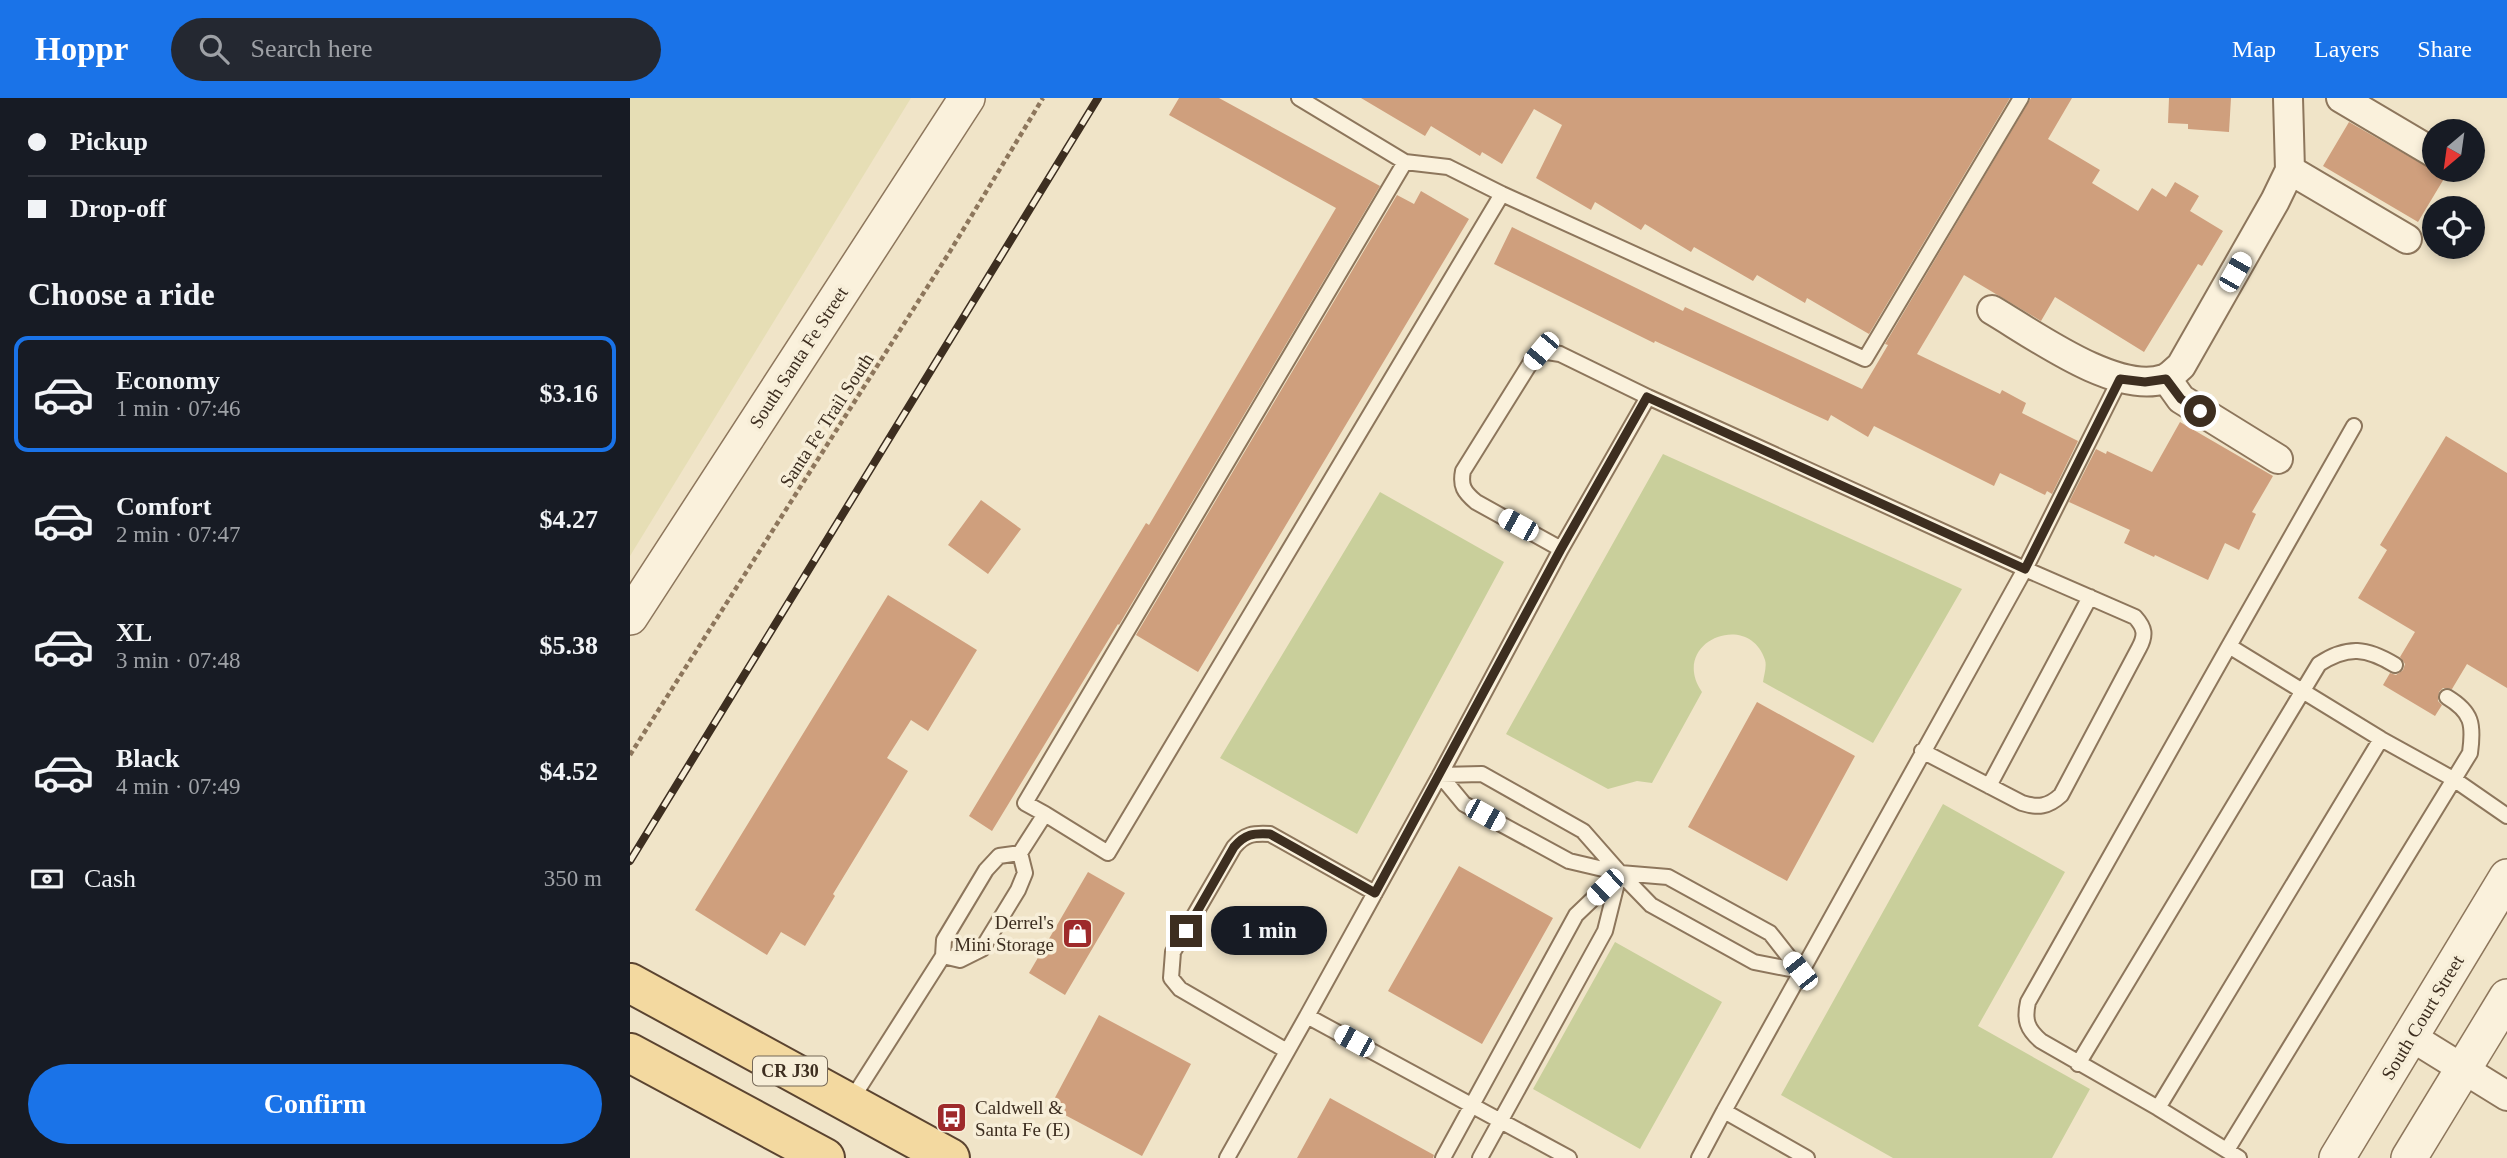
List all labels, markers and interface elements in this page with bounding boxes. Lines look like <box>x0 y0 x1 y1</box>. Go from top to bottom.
search box <box>171 18 661 81</box>
icon: search <box>195 30 233 68</box>
text: Hoppr <box>35 31 129 67</box>
text: Search here <box>251 34 373 63</box>
text: Map <box>2232 36 2276 62</box>
text: Layers <box>2314 36 2379 62</box>
text: Share <box>2417 36 2472 62</box>
north arrow <box>2422 119 2485 182</box>
map controls <box>2422 119 2485 259</box>
text: Pickup <box>70 127 148 156</box>
text: Drop-off <box>70 194 166 223</box>
button: locate <box>2422 196 2485 259</box>
car <box>2216 249 2255 295</box>
text: Choose a ride <box>28 276 215 312</box>
street label: South Santa Fe Street <box>745 282 852 432</box>
car <box>1520 328 1563 374</box>
street label: Santa Fe Trail South <box>775 349 878 491</box>
icon: car <box>32 363 95 426</box>
text: Economy <box>116 366 220 395</box>
text: $3.16 <box>540 379 598 408</box>
route start <box>2184 395 2216 427</box>
text: 1 min · 07:46 <box>116 396 241 421</box>
icon: car <box>32 489 95 552</box>
text: Comfort <box>116 492 211 521</box>
text: $4.27 <box>540 505 598 534</box>
car <box>1495 506 1542 544</box>
text: 2 min · 07:47 <box>116 522 241 547</box>
icon: car <box>32 615 95 678</box>
text: XL <box>116 618 152 647</box>
text: $5.38 <box>540 631 598 660</box>
text: 3 min · 07:48 <box>116 648 241 673</box>
icon: car <box>32 741 95 804</box>
text: Black <box>116 744 180 773</box>
text: $4.52 <box>540 757 598 786</box>
text: 4 min · 07:49 <box>116 774 241 799</box>
car <box>1462 796 1509 834</box>
icon: cash <box>28 860 66 898</box>
text: Cash <box>84 864 136 893</box>
car <box>1583 865 1628 909</box>
text: 350 m <box>544 866 602 891</box>
callout: 1 min <box>1210 906 1326 956</box>
place label: Derrel's Mini Storage <box>954 912 1054 955</box>
route end <box>1170 915 1202 947</box>
shop icon: Derrel's Mini Storage <box>1060 916 1094 950</box>
text: 1 min <box>1241 918 1297 943</box>
car <box>1779 948 1822 994</box>
street label: South Court Street <box>2377 951 2468 1083</box>
car <box>1331 1022 1378 1060</box>
road number: CR J30 <box>753 1056 827 1086</box>
button: Confirm <box>28 1064 602 1144</box>
place label: Caldwell & Santa Fe (E) <box>975 1097 1070 1141</box>
bus stop icon: Caldwell & Santa Fe (E) <box>935 1101 969 1135</box>

